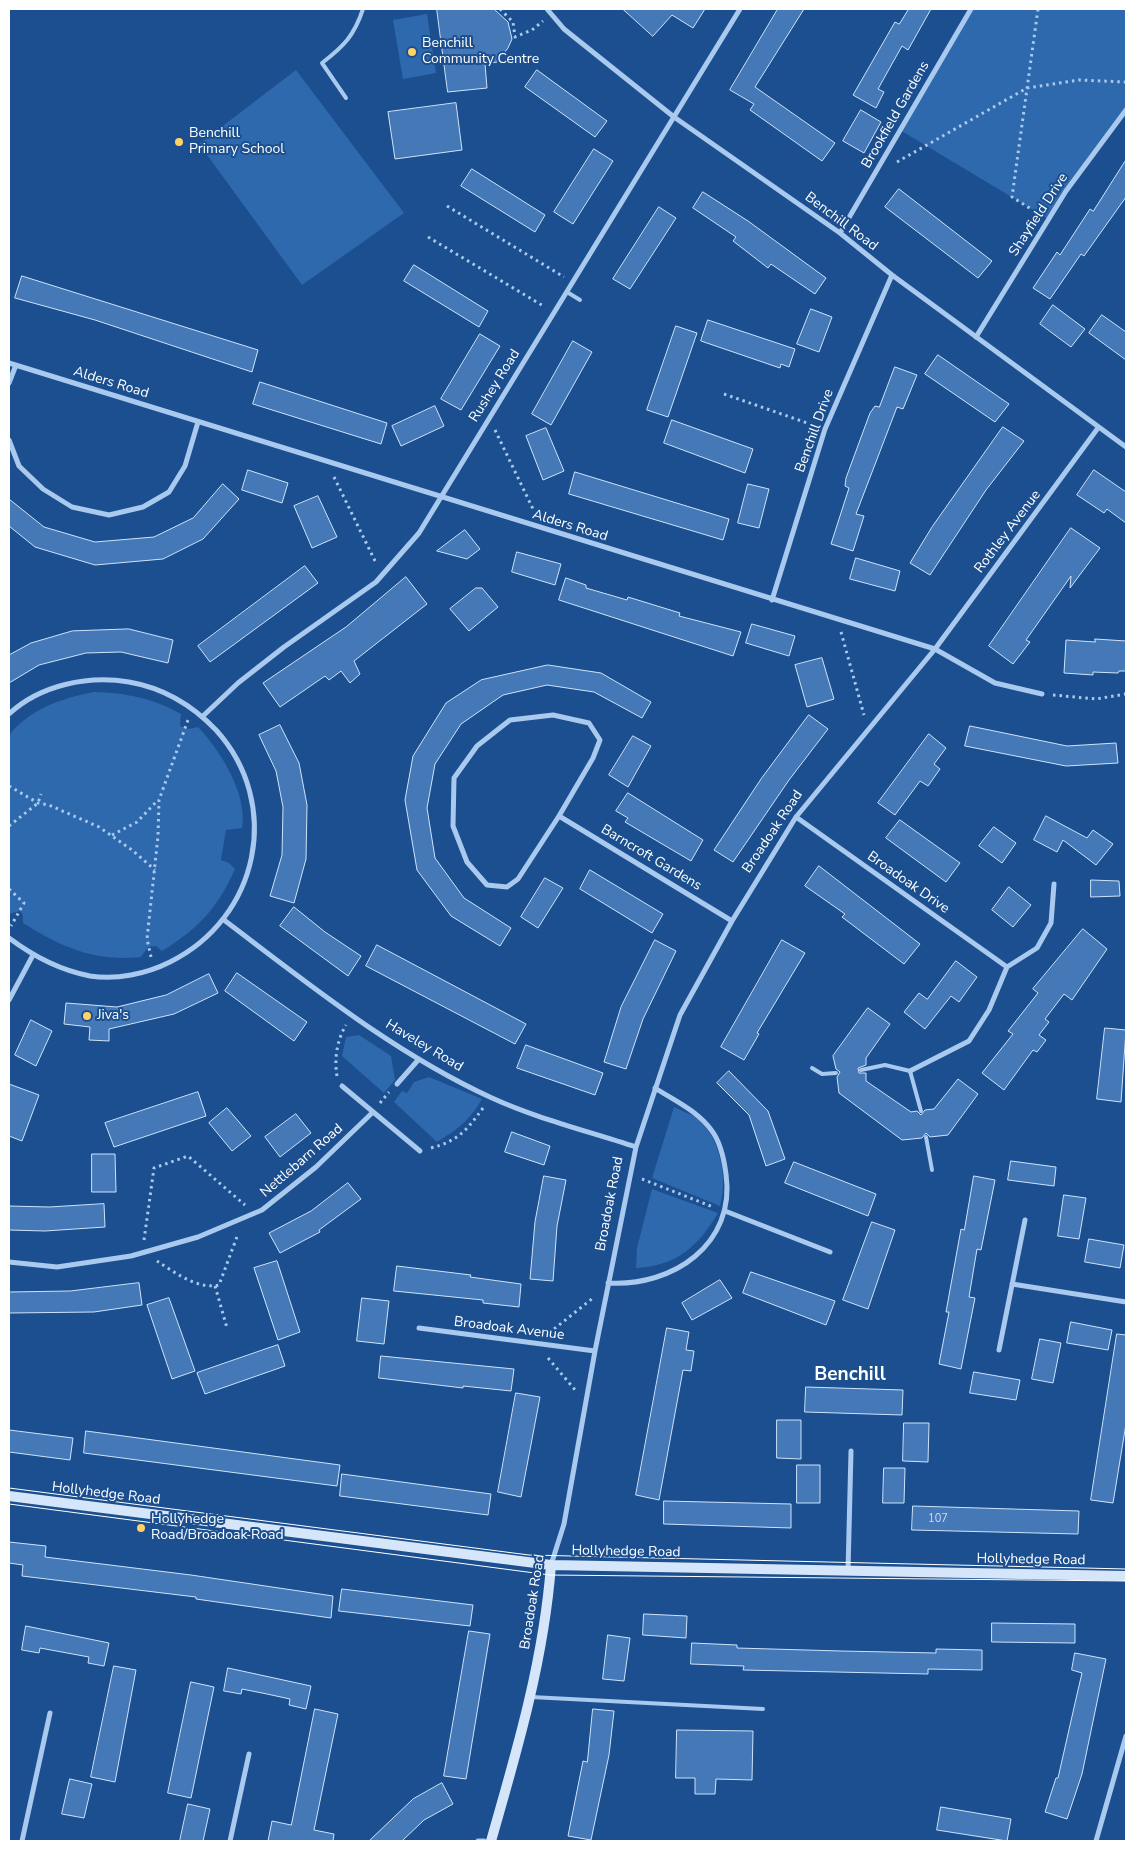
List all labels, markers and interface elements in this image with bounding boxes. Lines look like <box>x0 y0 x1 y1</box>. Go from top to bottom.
place label: Benchill Community Centre <box>422 36 539 68</box>
marker: Benchill Community Centre <box>406 46 418 58</box>
street label: Brookfield Gardens <box>859 58 933 172</box>
place label: Benchill Primary School <box>189 126 284 158</box>
marker: Benchill Primary School <box>173 136 185 148</box>
street label: Shayfield Drive <box>1006 170 1072 260</box>
street label: Benchill Road <box>801 189 881 255</box>
street label: Rushey Road <box>466 347 524 425</box>
street label: Alders Road <box>71 364 151 402</box>
street label: Benchill Drive <box>792 387 838 475</box>
street label: Rothley Avenue <box>971 487 1045 577</box>
street label: Alders Road <box>530 507 610 545</box>
street label: Broadoak Road <box>739 787 807 877</box>
street label: Barncroft Gardens <box>598 821 704 895</box>
street label: Broadoak Drive <box>864 848 952 918</box>
place label: Jiva's <box>97 1008 129 1024</box>
marker: Jiva's <box>81 1010 93 1022</box>
street label: Haveley Road <box>382 1016 466 1076</box>
street label: Nettlebarn Road <box>257 1121 347 1201</box>
street label: Broadoak Road <box>593 1155 627 1253</box>
street label: Broadoak Avenue <box>453 1314 565 1344</box>
district label: Benchill <box>814 1364 886 1386</box>
street label: Hollyhedge Road <box>51 1479 161 1509</box>
place label: Hollyhedge Road/Broadoak Road <box>151 1512 284 1544</box>
house number: 107 <box>928 1512 948 1526</box>
marker: Hollyhedge Road/Broadoak Road <box>135 1522 147 1534</box>
street label: Hollyhedge Road <box>571 1543 681 1561</box>
street label: Hollyhedge Road <box>976 1551 1086 1569</box>
street label: Broadoak Road <box>517 1553 549 1651</box>

